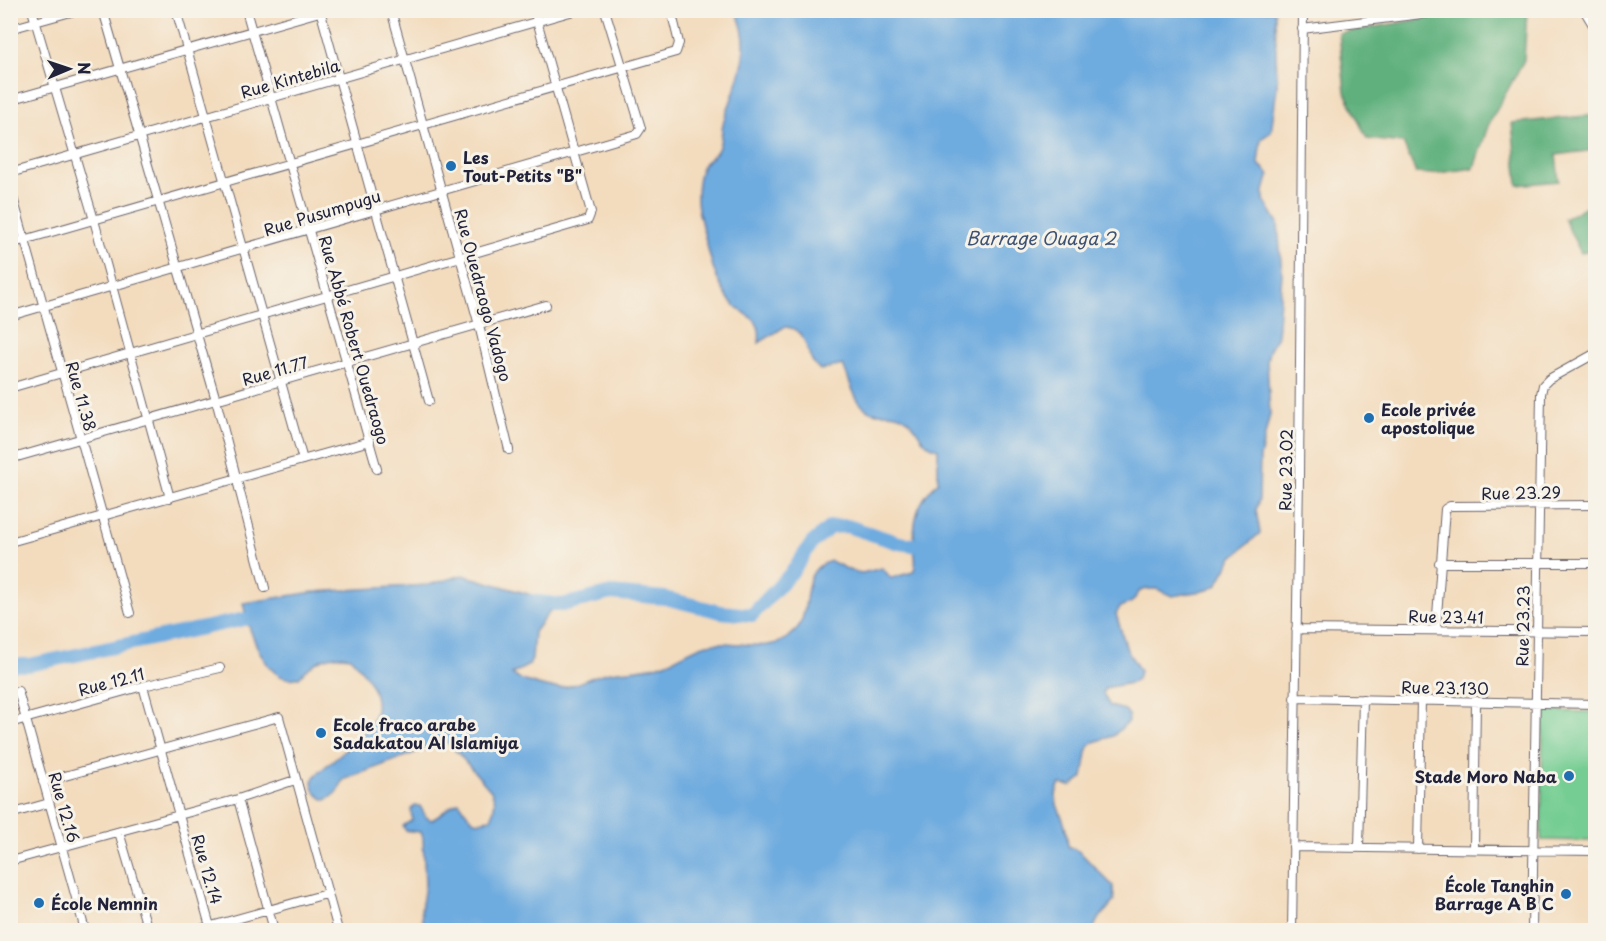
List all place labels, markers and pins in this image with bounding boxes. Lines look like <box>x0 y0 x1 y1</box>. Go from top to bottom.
place label: Les Tout-Petits "B" <box>463 145 582 187</box>
marker: Les Tout-Petits "B" <box>444 159 458 173</box>
place label: Ecole privée apostolique <box>1381 397 1476 439</box>
marker: Ecole privée apostolique <box>1362 411 1376 425</box>
place label: Ecole fraco arabe Sadakatou Al Islamiya <box>333 712 519 754</box>
marker: Ecole fraco arabe Sadakatou Al Islamiya <box>314 726 328 740</box>
place label: Stade Moro Naba <box>1414 764 1557 788</box>
marker: Stade Moro Naba <box>1562 769 1576 783</box>
place label: École Tanghin Barrage A B C <box>1434 873 1554 915</box>
marker: École Tanghin Barrage A B C <box>1559 887 1573 901</box>
place label: École Nemnin <box>51 891 158 915</box>
marker: École Nemnin <box>32 896 46 910</box>

